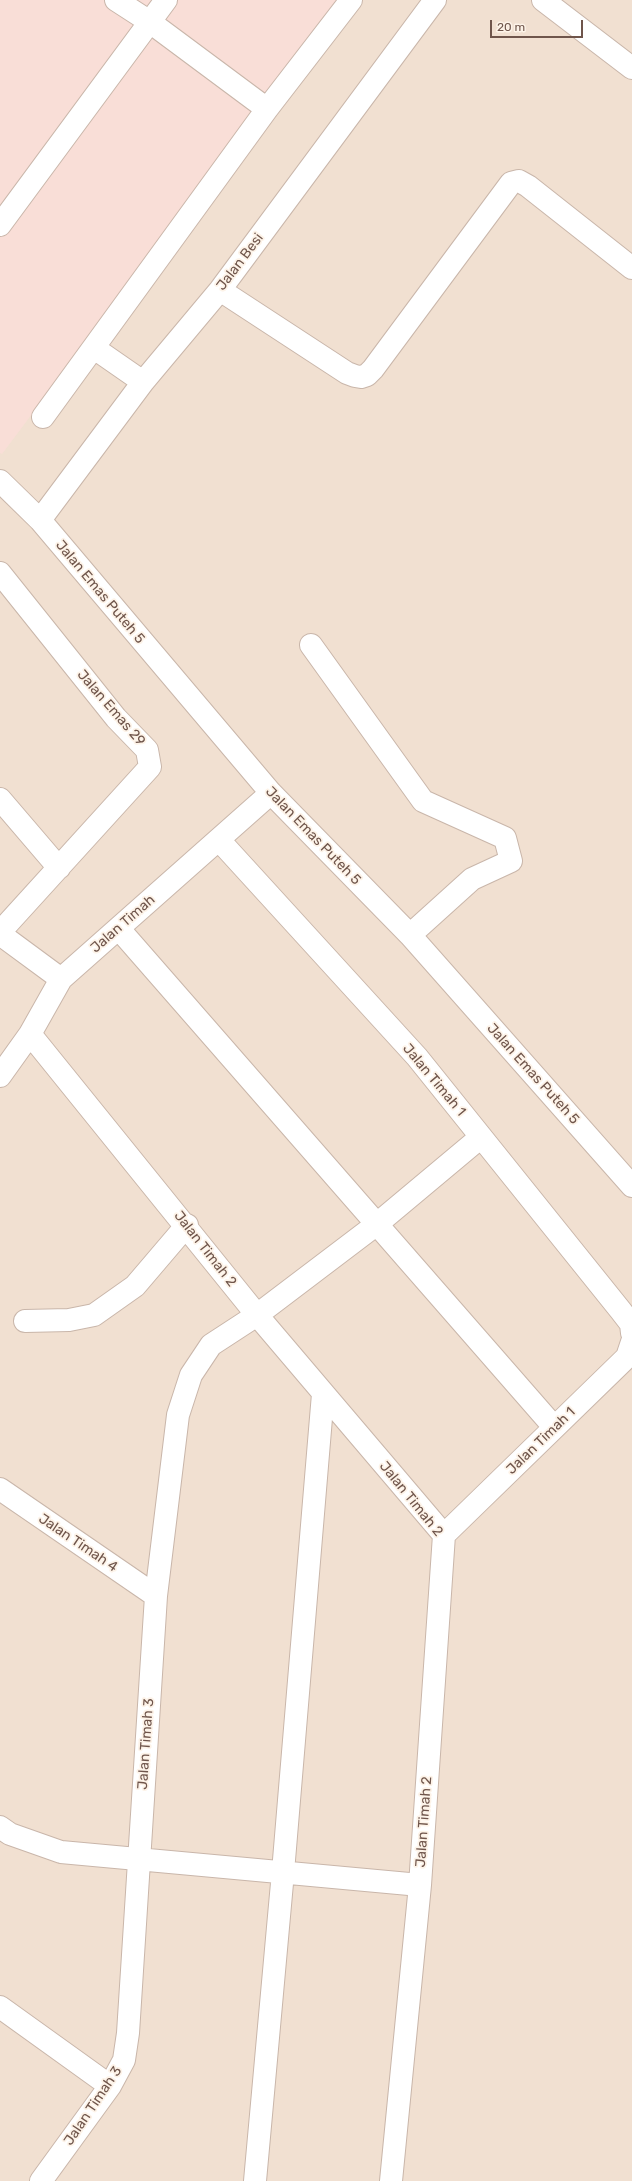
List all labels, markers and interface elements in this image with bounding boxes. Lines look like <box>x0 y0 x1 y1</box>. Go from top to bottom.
scale bar <box>492 12 585 38</box>
text: 20 m <box>497 20 525 34</box>
street label: Jalan Besi <box>213 230 267 294</box>
street label: Jalan Emas Puteh 5 <box>52 537 148 647</box>
street label: Jalan Emas 29 <box>73 667 149 749</box>
street label: Jalan Emas Puteh 5 <box>262 783 364 889</box>
street label: Jalan Timah <box>87 892 159 956</box>
street label: Jalan Emas Puteh 5 <box>483 1020 583 1128</box>
street label: Jalan Timah 1 <box>399 1040 469 1120</box>
street label: Jalan Timah 2 <box>170 1208 240 1290</box>
street label: Jalan Timah 1 <box>503 1404 579 1478</box>
street label: Jalan Timah 2 <box>376 1458 446 1540</box>
street label: Jalan Timah 4 <box>35 1510 121 1576</box>
street label: Jalan Timah 3 <box>134 1698 158 1790</box>
street label: Jalan Timah 2 <box>412 1776 436 1868</box>
street label: Jalan Timah 3 <box>60 2063 126 2149</box>

